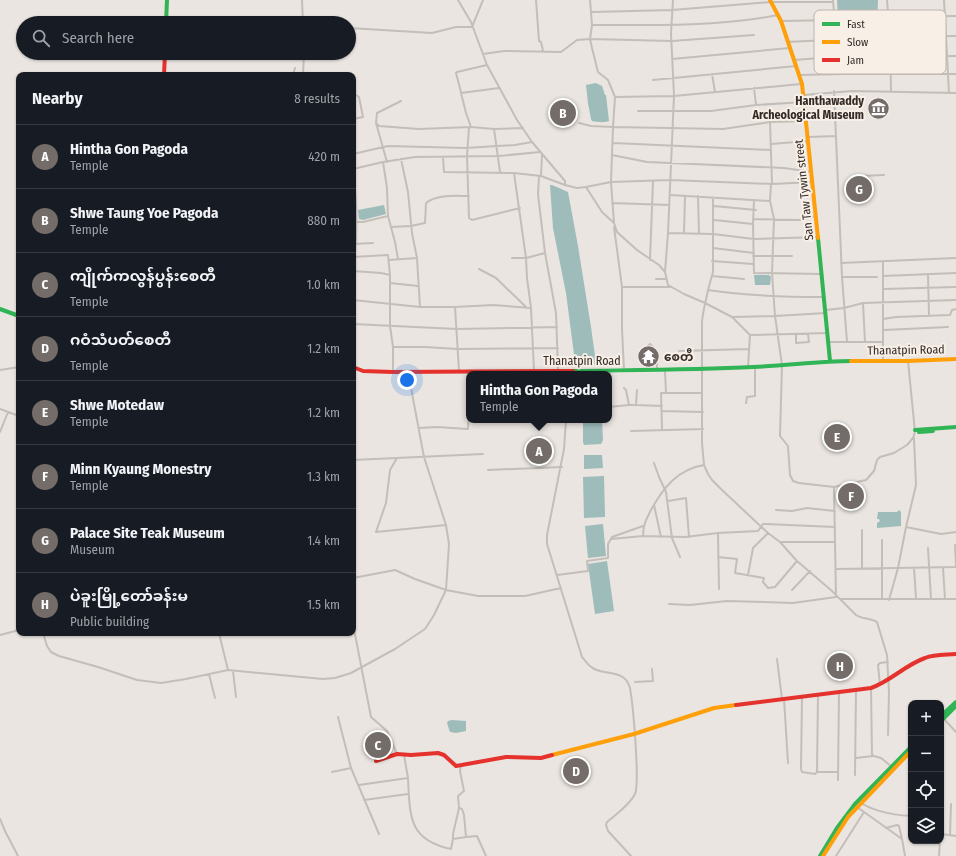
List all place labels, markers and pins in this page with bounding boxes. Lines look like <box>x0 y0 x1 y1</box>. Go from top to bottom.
place label: Hanthawaddy Archeological Museum <box>751 94 864 122</box>
museum icon: Hanthawaddy Archeological Museum <box>866 95 892 121</box>
pin: B <box>550 98 576 128</box>
pin: G <box>846 174 872 204</box>
temple icon: စေတီ <box>635 344 661 370</box>
place label: စေတီ <box>664 348 693 364</box>
pin: E <box>824 422 850 452</box>
pin: A <box>526 436 552 466</box>
pin: F <box>838 481 864 511</box>
pin: H <box>827 651 853 681</box>
pin: C <box>365 730 391 760</box>
pin: D <box>563 756 589 786</box>

